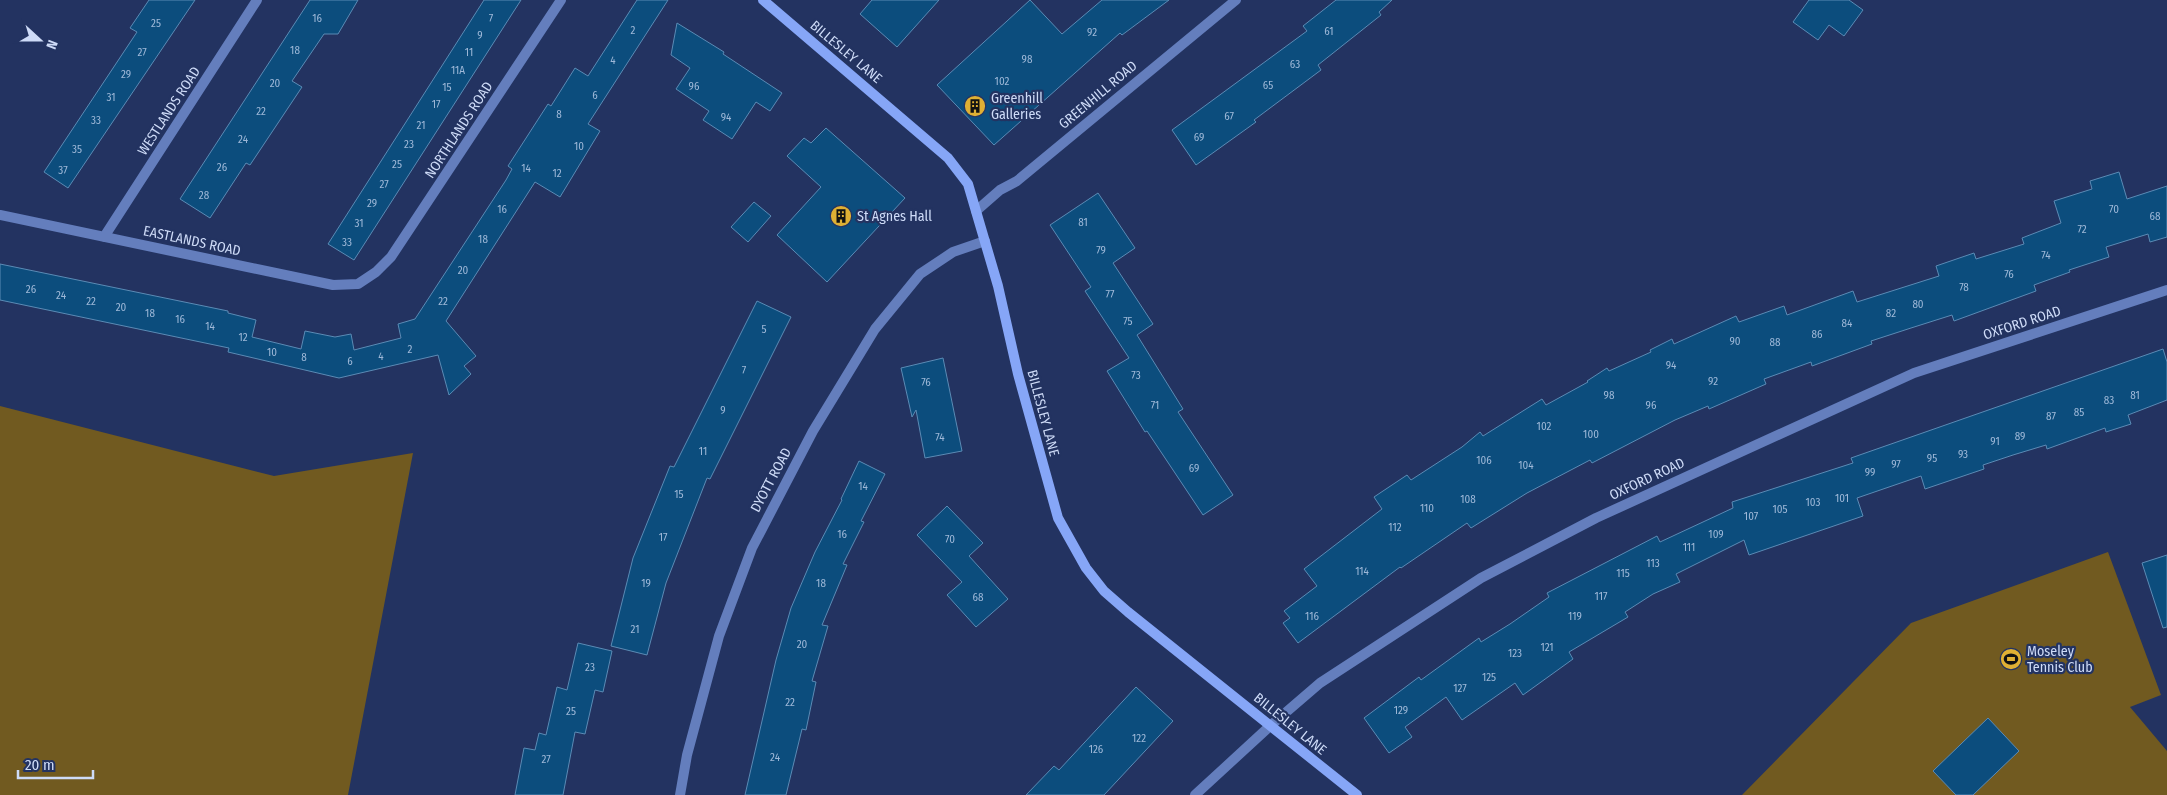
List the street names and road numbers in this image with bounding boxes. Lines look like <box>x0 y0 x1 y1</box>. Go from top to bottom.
street label: BILLESLEY LANE <box>807 17 886 87</box>
street label: GREENHILL ROAD <box>1055 57 1141 133</box>
street label: WESTLANDS ROAD <box>134 64 204 158</box>
street label: NORTHLANDS ROAD <box>421 79 497 181</box>
street label: EASTLANDS ROAD <box>142 222 242 260</box>
street label: OXFORD ROAD <box>1981 302 2063 344</box>
street label: BILLESLEY LANE <box>1023 368 1063 458</box>
street label: DYOTT ROAD <box>747 445 795 515</box>
street label: OXFORD ROAD <box>1607 454 1687 504</box>
street label: BILLESLEY LANE <box>1250 689 1330 759</box>

